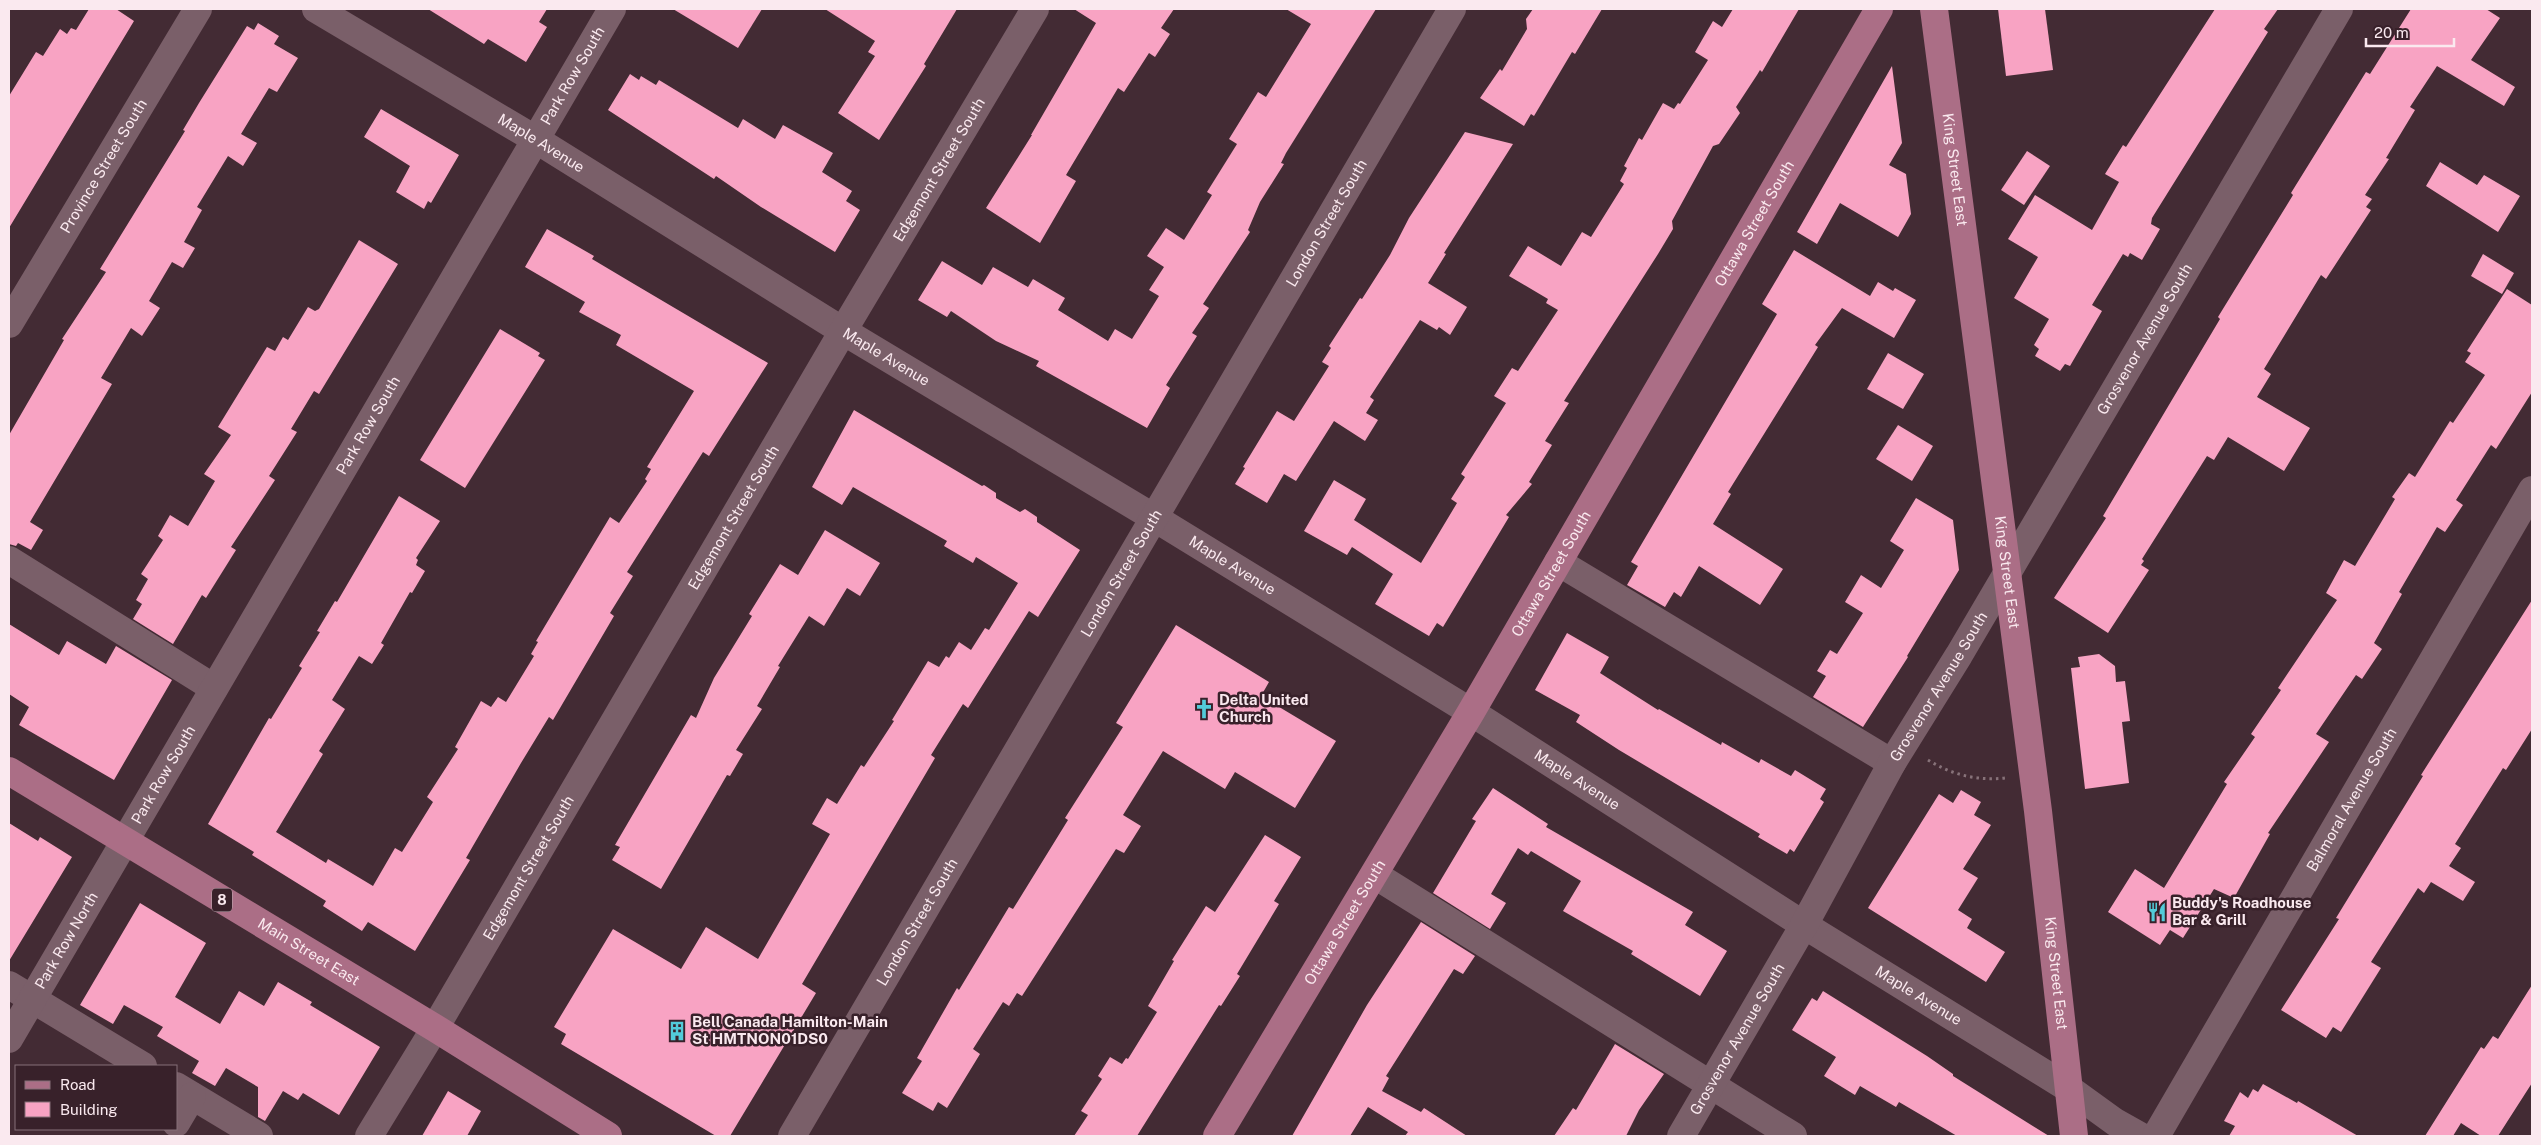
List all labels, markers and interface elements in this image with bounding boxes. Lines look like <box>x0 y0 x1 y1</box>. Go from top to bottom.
scale bar <box>2366 15 2454 47</box>
street label: Park Row South <box>537 23 608 128</box>
text: 20 m <box>2374 24 2409 41</box>
street label: Edgemont Street South <box>889 95 988 244</box>
street label: Province Street South <box>57 96 150 236</box>
street label: Maple Avenue <box>495 110 588 176</box>
street label: King Street East <box>1940 112 1971 227</box>
street label: London Street South <box>1282 156 1370 289</box>
street label: Ottawa Street South <box>1711 157 1797 289</box>
street label: Grosvenor Avenue South <box>2093 260 2195 418</box>
street label: Maple Avenue <box>840 324 933 389</box>
street label: Park Row South <box>332 373 403 477</box>
street label: Edgemont Street South <box>685 442 782 593</box>
street label: London Street South <box>1077 506 1165 640</box>
street label: Ottawa Street South <box>1508 508 1594 640</box>
street label: King Street East <box>1992 515 2023 630</box>
street label: Maple Avenue <box>1186 532 1279 598</box>
street label: Grosvenor Avenue South <box>1886 609 1990 764</box>
place label: Delta United Church <box>1219 691 1308 725</box>
church icon: Delta United Church <box>1193 698 1215 720</box>
street label: Park Row South <box>128 722 199 827</box>
street label: Balmoral Avenue South <box>2303 725 2400 874</box>
street label: Maple Avenue <box>1531 746 1623 813</box>
street label: Edgemont Street South <box>479 793 577 943</box>
street label: London Street South <box>873 855 961 988</box>
street label: Ottawa Street South <box>1301 857 1388 988</box>
road number: 8 <box>212 888 232 912</box>
street label: Park Row North <box>31 889 101 992</box>
place label: Buddy's Roadhouse Bar & Grill <box>2172 894 2311 928</box>
restaurant icon: Buddy's Roadhouse Bar & Grill <box>2146 901 2168 923</box>
street label: Main Street East <box>255 914 363 989</box>
street label: King Street East <box>2042 916 2071 1031</box>
street label: Grosvenor Avenue South <box>1686 960 1788 1118</box>
street label: Maple Avenue <box>1872 962 1965 1028</box>
place label: Bell Canada Hamilton-Main St HMTNON01DS0 <box>692 1013 888 1047</box>
building icon: Bell Canada Hamilton-Main St HMTNON01DS0 <box>666 1020 688 1042</box>
legend <box>15 1065 178 1130</box>
text: Road <box>60 1076 96 1093</box>
text: Building <box>60 1101 118 1118</box>

